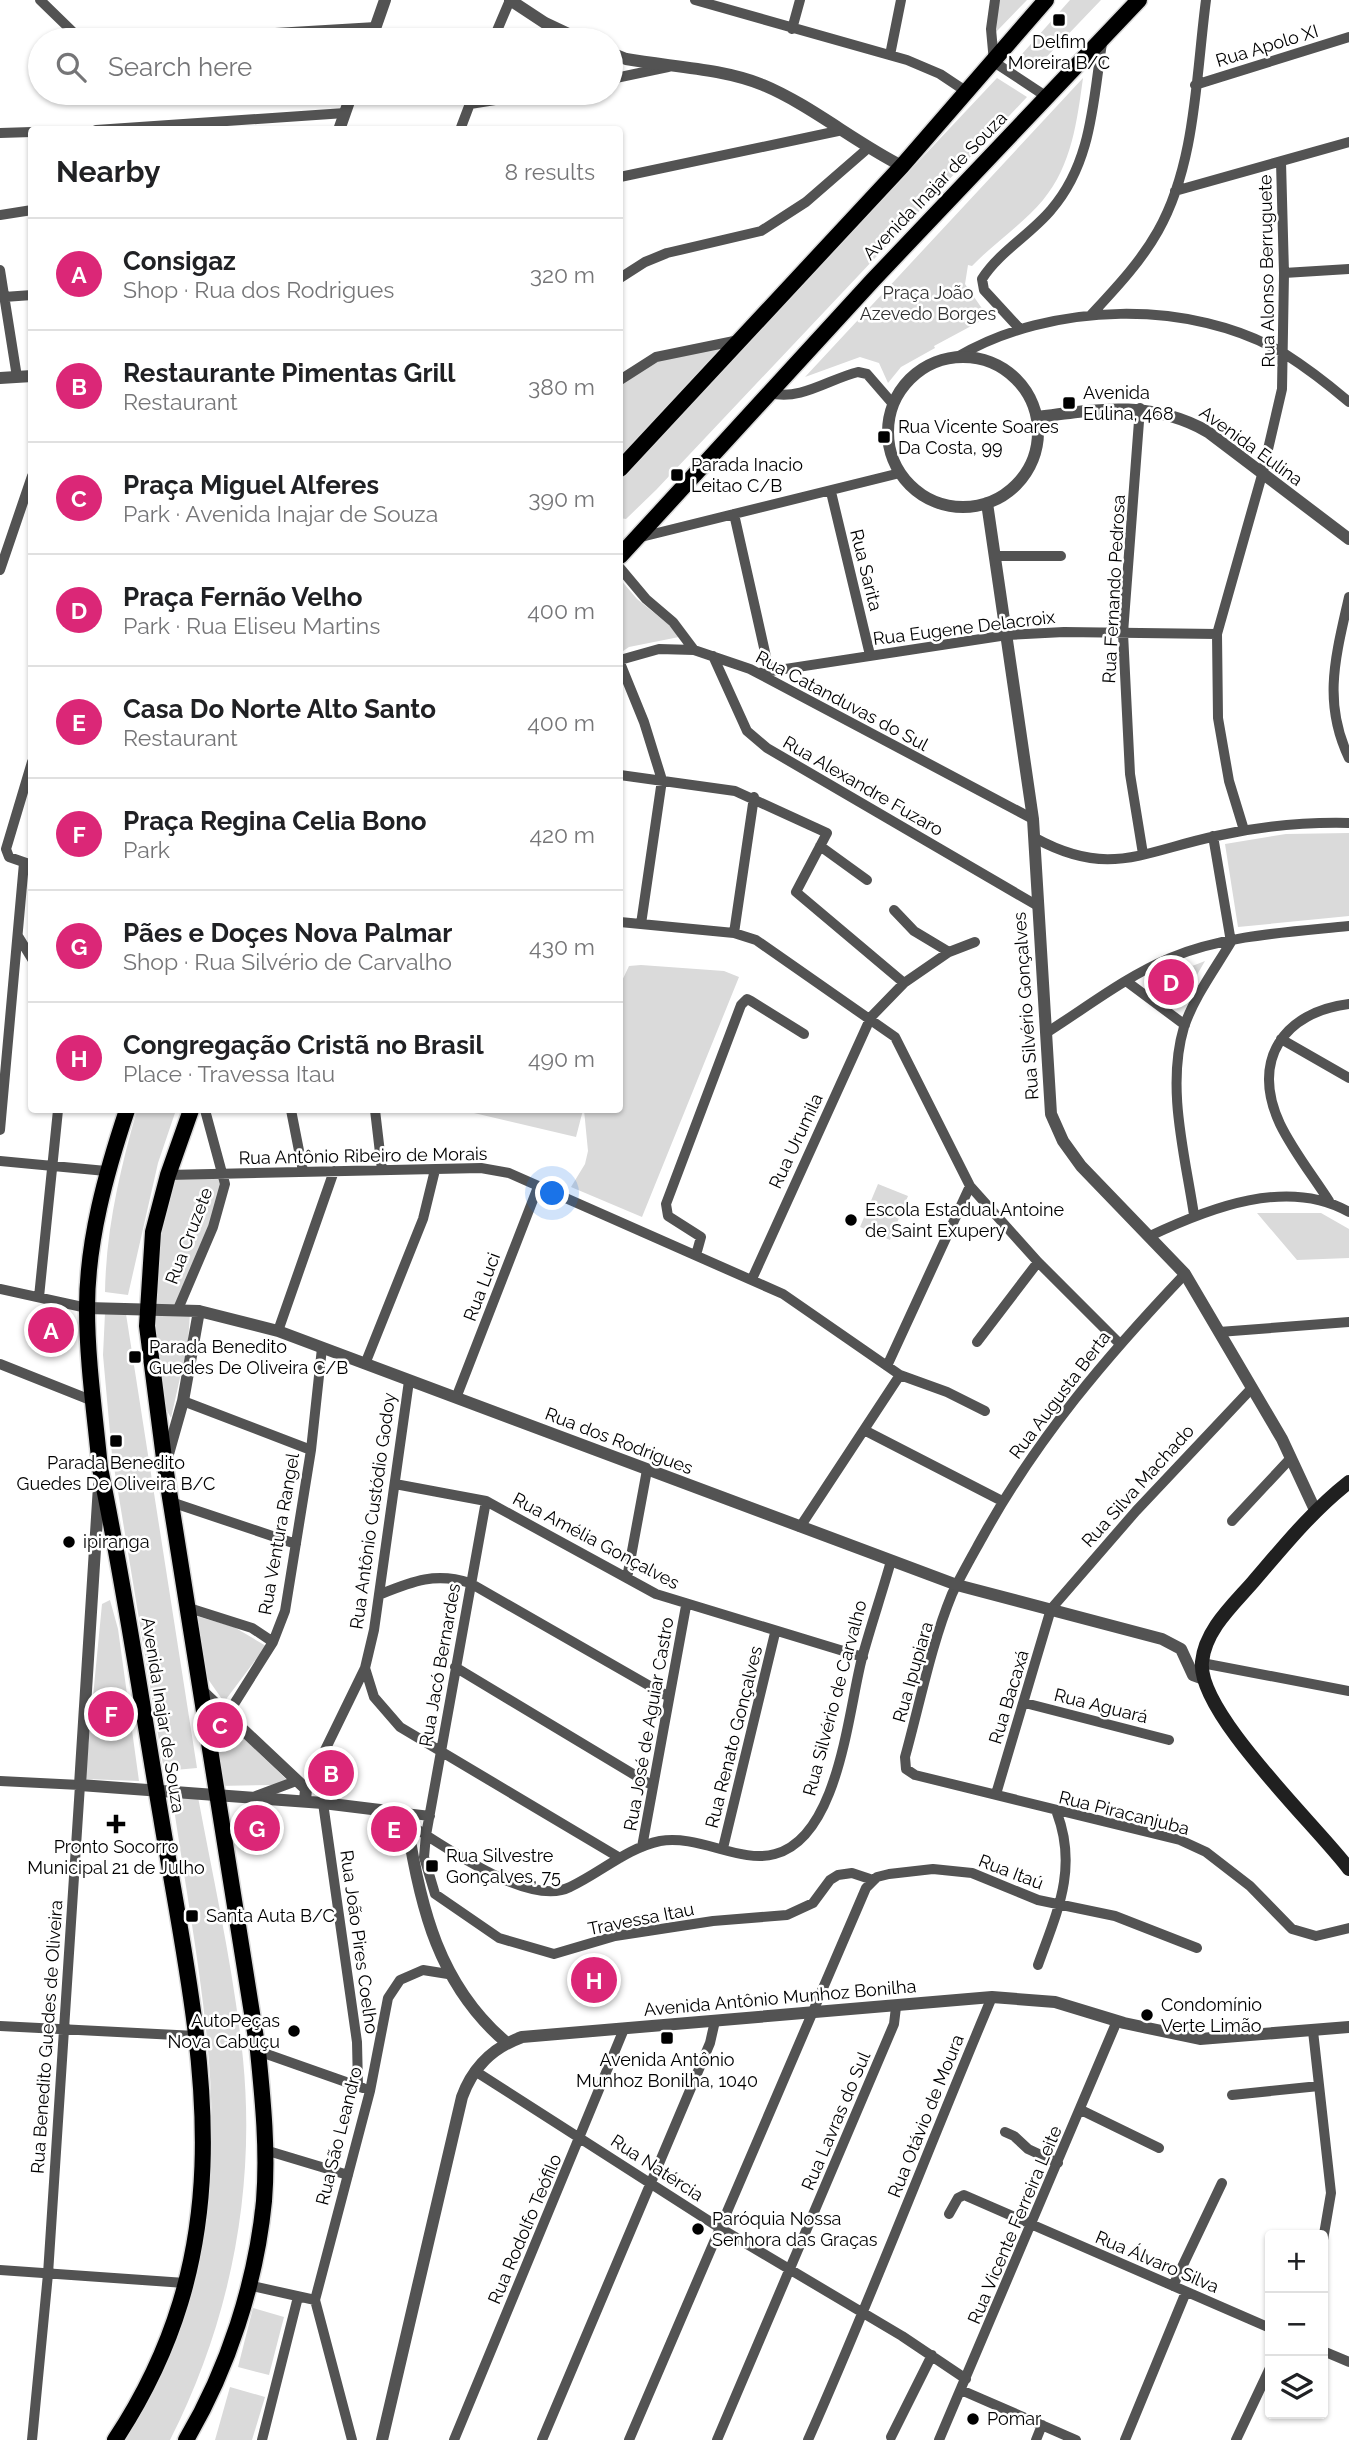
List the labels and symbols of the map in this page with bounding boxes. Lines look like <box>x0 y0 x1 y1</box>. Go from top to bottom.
marker: Delfim Moreira B/C <box>1051 12 1067 28</box>
street label: Rua Apolo XI <box>1213 20 1321 71</box>
place label: Delfim Moreira B/C <box>1008 31 1110 73</box>
street label: Avenida Inajar de Souza <box>858 107 1011 264</box>
street label: Rua Alonso Berruguete <box>1254 174 1279 368</box>
park label: Praça João Azevedo Borges <box>860 282 997 324</box>
place label: Avenida Eulina, 468 <box>1083 382 1174 424</box>
marker: Avenida Eulina, 468 <box>1061 395 1077 411</box>
street label: Avenida Eulina <box>1196 401 1307 490</box>
place label: Rua Vicente Soares Da Costa, 99 <box>898 416 1059 458</box>
marker: Rua Vicente Soares Da Costa, 99 <box>876 429 892 445</box>
place label: Parada Inacio Leitao C/B <box>691 454 803 496</box>
marker: Parada Inacio Leitao C/B <box>669 467 685 483</box>
street label: Rua Fernando Pedrosa <box>1098 494 1129 684</box>
street label: Rua Sarita <box>846 527 887 613</box>
street label: Rua Eugene Delacroix <box>872 606 1056 649</box>
street label: Rua Catanduvas do Sul <box>752 646 932 755</box>
street label: Rua Alexandre Fuzaro <box>780 731 947 840</box>
street label: Rua Silvério Gonçalves <box>1008 911 1043 1101</box>
pin: D <box>1148 956 1194 1008</box>
street label: Rua Urumila <box>764 1090 827 1192</box>
street label: Rua Antônio Ribeiro de Morais <box>238 1143 488 1168</box>
your location <box>535 1176 569 1210</box>
street label: Rua Cruzete <box>161 1184 217 1287</box>
place label: Escola Estadual Antoine de Saint Exupery <box>865 1199 1065 1241</box>
marker: Escola Estadual Antoine de Saint Exupery <box>843 1212 859 1228</box>
street label: Rua Luci <box>459 1250 504 1324</box>
pin: A <box>28 1304 74 1356</box>
street label: Rua Augusta Berta <box>1005 1327 1114 1463</box>
place label: Parada Benedito Guedes De Oliveira C/B <box>149 1336 348 1378</box>
marker: Parada Benedito Guedes De Oliveira C/B <box>127 1349 143 1365</box>
street label: Rua Antônio Custódio Godoy <box>345 1391 400 1631</box>
street label: Rua dos Rodrigues <box>542 1403 696 1478</box>
street label: Rua Silva Machado <box>1077 1420 1198 1551</box>
marker: Parada Benedito Guedes De Oliveira B/C <box>108 1433 124 1449</box>
street label: Rua Ventura Rangel <box>254 1451 303 1616</box>
place label: Parada Benedito Guedes De Oliveira B/C <box>17 1452 215 1494</box>
street label: Rua Amélia Gonçalves <box>509 1488 683 1594</box>
place label: ipiranga <box>83 1531 149 1552</box>
marker: ipiranga <box>61 1534 77 1550</box>
street label: Rua Jacó Bernardes <box>415 1581 464 1748</box>
street label: Rua Silvério de Carvalho <box>798 1598 871 1798</box>
street label: Rua José de Aguiar Castro <box>619 1615 678 1832</box>
street label: Avenida Inajar de Souza <box>138 1616 189 1814</box>
street label: Rua Ipupiara <box>888 1619 937 1725</box>
street label: Rua Renato Gonçalves <box>701 1643 766 1830</box>
street label: Rua Bacaxá <box>984 1647 1033 1746</box>
street label: Rua Aguará <box>1052 1684 1150 1727</box>
pin: F <box>88 1688 134 1740</box>
pin: C <box>197 1699 243 1751</box>
pin: B <box>308 1747 354 1799</box>
street label: Rua Piracanjuba <box>1057 1786 1192 1839</box>
pin: G <box>234 1802 280 1854</box>
pin: E <box>371 1803 417 1855</box>
marker: Pronto Socorro Municipal 21 de Julho <box>106 1814 126 1834</box>
place label: Pronto Socorro Municipal 21 de Julho <box>27 1836 205 1878</box>
place label: Rua Silvestre Gonçalves, 75 <box>446 1845 561 1887</box>
street label: Rua João Pires Coelho <box>336 1849 383 2035</box>
street label: Rua Itaú <box>976 1850 1047 1893</box>
marker: Rua Silvestre Gonçalves, 75 <box>424 1858 440 1874</box>
street label: Travessa Itau <box>586 1898 696 1939</box>
street label: Rua Benedito Guedes de Oliveira <box>26 1899 67 2175</box>
place label: Santa Auta B/C <box>206 1905 335 1926</box>
marker: Santa Auta B/C <box>184 1908 200 1924</box>
pin: H <box>571 1954 617 2006</box>
street label: Avenida Antônio Munhoz Bonilha <box>643 1975 917 2020</box>
place label: Condomínio Verte Limão <box>1161 1994 1262 2036</box>
marker: Condomínio Verte Limão <box>1139 2007 1155 2023</box>
place label: AutoPeças Nova Cabuçu <box>168 2010 280 2052</box>
marker: AutoPeças Nova Cabuçu <box>286 2023 302 2039</box>
marker: Avenida Antônio Munhoz Bonilha, 1040 <box>659 2030 675 2046</box>
street label: Rua Otávio de Moura <box>883 2031 968 2200</box>
street label: Rua Lavras do Sul <box>797 2048 874 2193</box>
place label: Avenida Antônio Munhoz Bonilha, 1040 <box>576 2049 758 2091</box>
street label: Rua São Leandro <box>311 2064 366 2207</box>
street label: Rua Vicente Ferreira Leite <box>963 2122 1066 2327</box>
street label: Rua Natércia <box>607 2130 708 2205</box>
street label: Rua Rodolfo Teófilo <box>483 2150 566 2307</box>
place label: Paróquia Nossa Senhora das Graças <box>712 2208 878 2250</box>
marker: Paróquia Nossa Senhora das Graças <box>690 2221 706 2237</box>
street label: Rua Álvaro Silva <box>1092 2225 1222 2297</box>
place label: Pomar <box>987 2408 1042 2429</box>
marker: Pomar <box>965 2411 981 2427</box>

